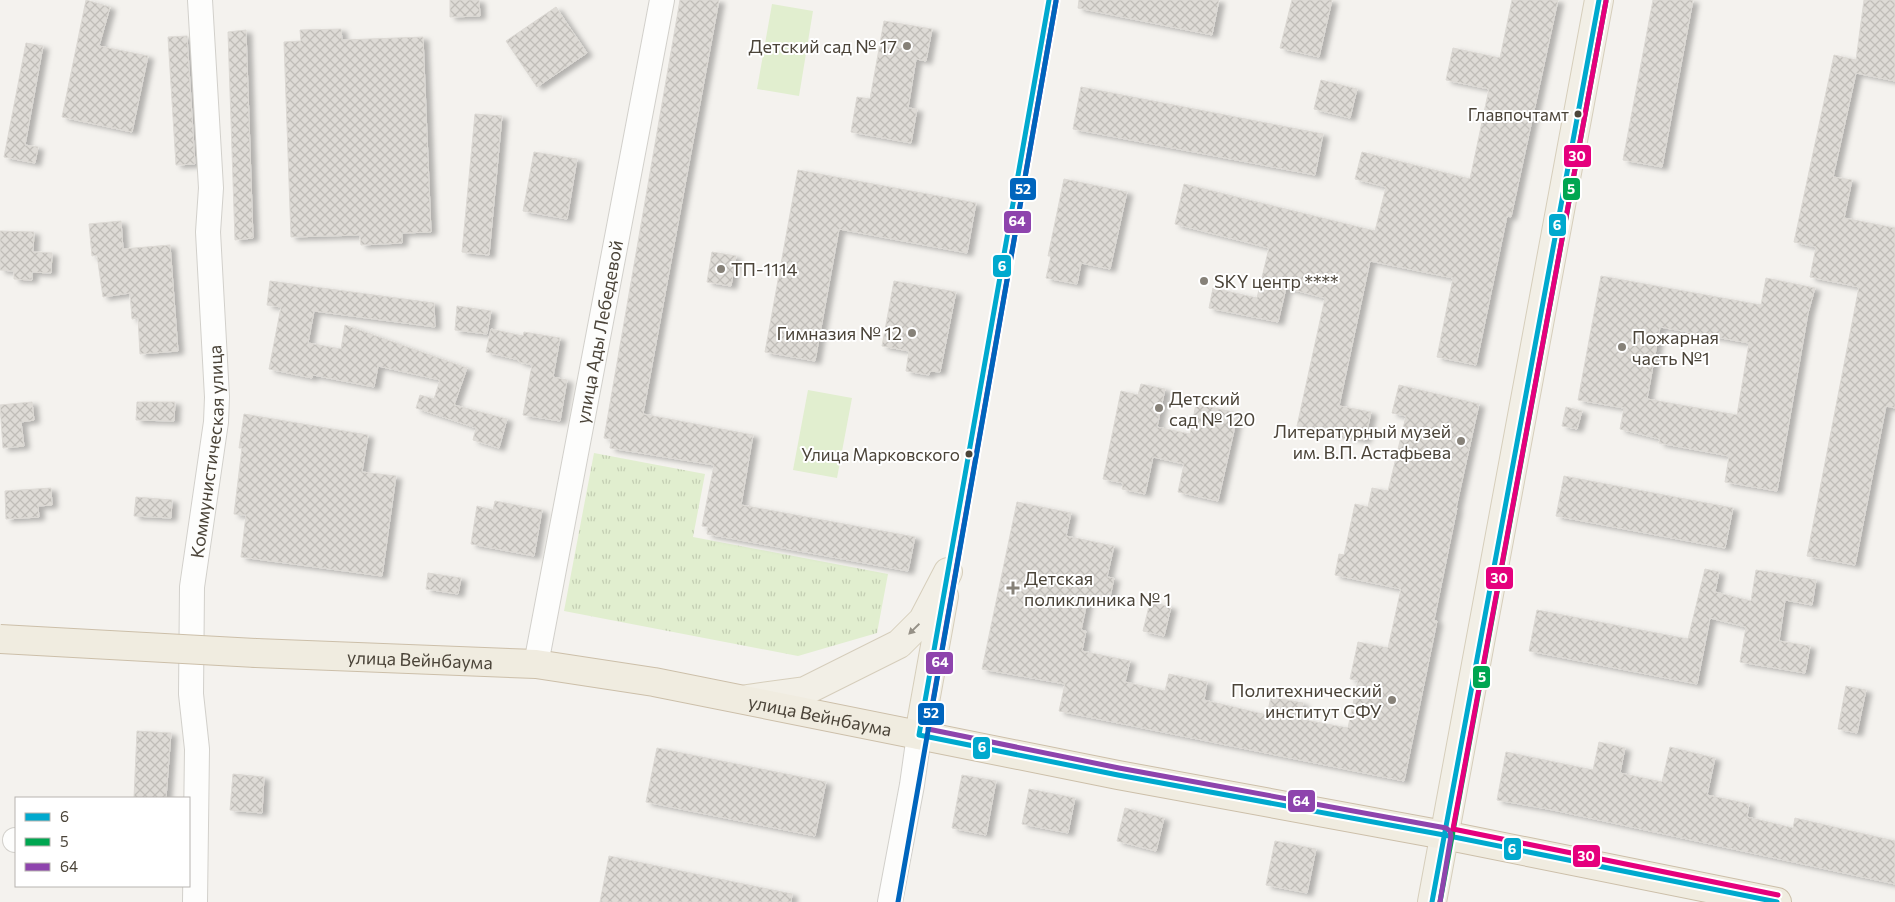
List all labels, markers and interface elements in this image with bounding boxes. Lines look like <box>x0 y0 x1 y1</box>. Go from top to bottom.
place label: Детский сад № 17 <box>748 35 897 57</box>
marker: Детский сад № 17 <box>901 40 913 52</box>
place label: Главпочтамт <box>1468 104 1569 125</box>
marker: Главпочтамт <box>1573 109 1583 119</box>
line badge: 30 <box>1563 144 1592 168</box>
text: 30 <box>1568 147 1586 164</box>
line badge: 52 <box>1009 177 1037 201</box>
line badge: 5 <box>1562 177 1581 201</box>
text: 52 <box>1015 180 1031 197</box>
text: 5 <box>1567 180 1575 197</box>
line badge: 64 <box>1003 210 1032 234</box>
text: 64 <box>1008 212 1026 229</box>
line badge: 6 <box>1548 213 1567 237</box>
text: 6 <box>1553 216 1562 233</box>
street label: улица Ады Лебедевой <box>571 238 627 426</box>
line badge: 6 <box>992 254 1012 278</box>
text: 6 <box>998 257 1007 274</box>
place label: ТП-1114 <box>731 258 798 280</box>
marker: ТП-1114 <box>715 263 727 275</box>
place label: SKY центр **** <box>1214 270 1339 292</box>
marker: SKY центр **** <box>1198 275 1210 287</box>
place label: Гимназия № 12 <box>776 322 902 344</box>
place label: Пожарная часть №1 <box>1632 326 1719 369</box>
marker: Гимназия № 12 <box>906 327 918 339</box>
marker: Пожарная часть №1 <box>1616 341 1628 353</box>
street label: Коммунистическая улица <box>185 344 228 559</box>
place label: Детский сад № 120 <box>1169 387 1255 430</box>
marker: Детский сад № 120 <box>1153 402 1165 414</box>
place label: Литературный музей им. В.П. Астафьева <box>1274 420 1451 463</box>
marker: Литературный музей им. В.П. Астафьева <box>1455 435 1467 447</box>
place label: Улица Марковского <box>801 444 960 465</box>
marker: Улица Марковского <box>964 449 974 459</box>
line badge: 30 <box>1485 566 1514 590</box>
place label: Детская поликлиника № 1 <box>1024 567 1171 610</box>
text: 30 <box>1490 569 1508 586</box>
marker: Детская поликлиника № 1 <box>1006 581 1020 595</box>
one-way arrow <box>908 623 920 635</box>
street label: улица Вейнбаума <box>347 646 493 673</box>
line badge: 64 <box>925 651 954 675</box>
text: 64 <box>931 653 949 670</box>
line badge: 5 <box>1472 665 1491 689</box>
text: 5 <box>1478 668 1486 685</box>
place label: Политехнический институт СФУ <box>1231 679 1382 722</box>
street label: улица Вейнбаума <box>746 690 894 740</box>
marker: Политехнический институт СФУ <box>1386 694 1398 706</box>
line badge: 52 <box>917 702 945 726</box>
text: 52 <box>923 704 939 721</box>
line badge: 6 <box>972 736 991 760</box>
text: 6 <box>978 738 987 755</box>
line badge: 64 <box>1287 789 1316 813</box>
text: 64 <box>1292 792 1310 809</box>
legend <box>15 797 190 887</box>
text: 6 <box>60 807 69 825</box>
text: 5 <box>60 832 69 850</box>
line badge: 6 <box>1503 837 1522 861</box>
text: 6 <box>1508 840 1517 857</box>
line badge: 30 <box>1572 844 1601 868</box>
text: 30 <box>1577 847 1595 864</box>
text: 64 <box>60 857 78 875</box>

